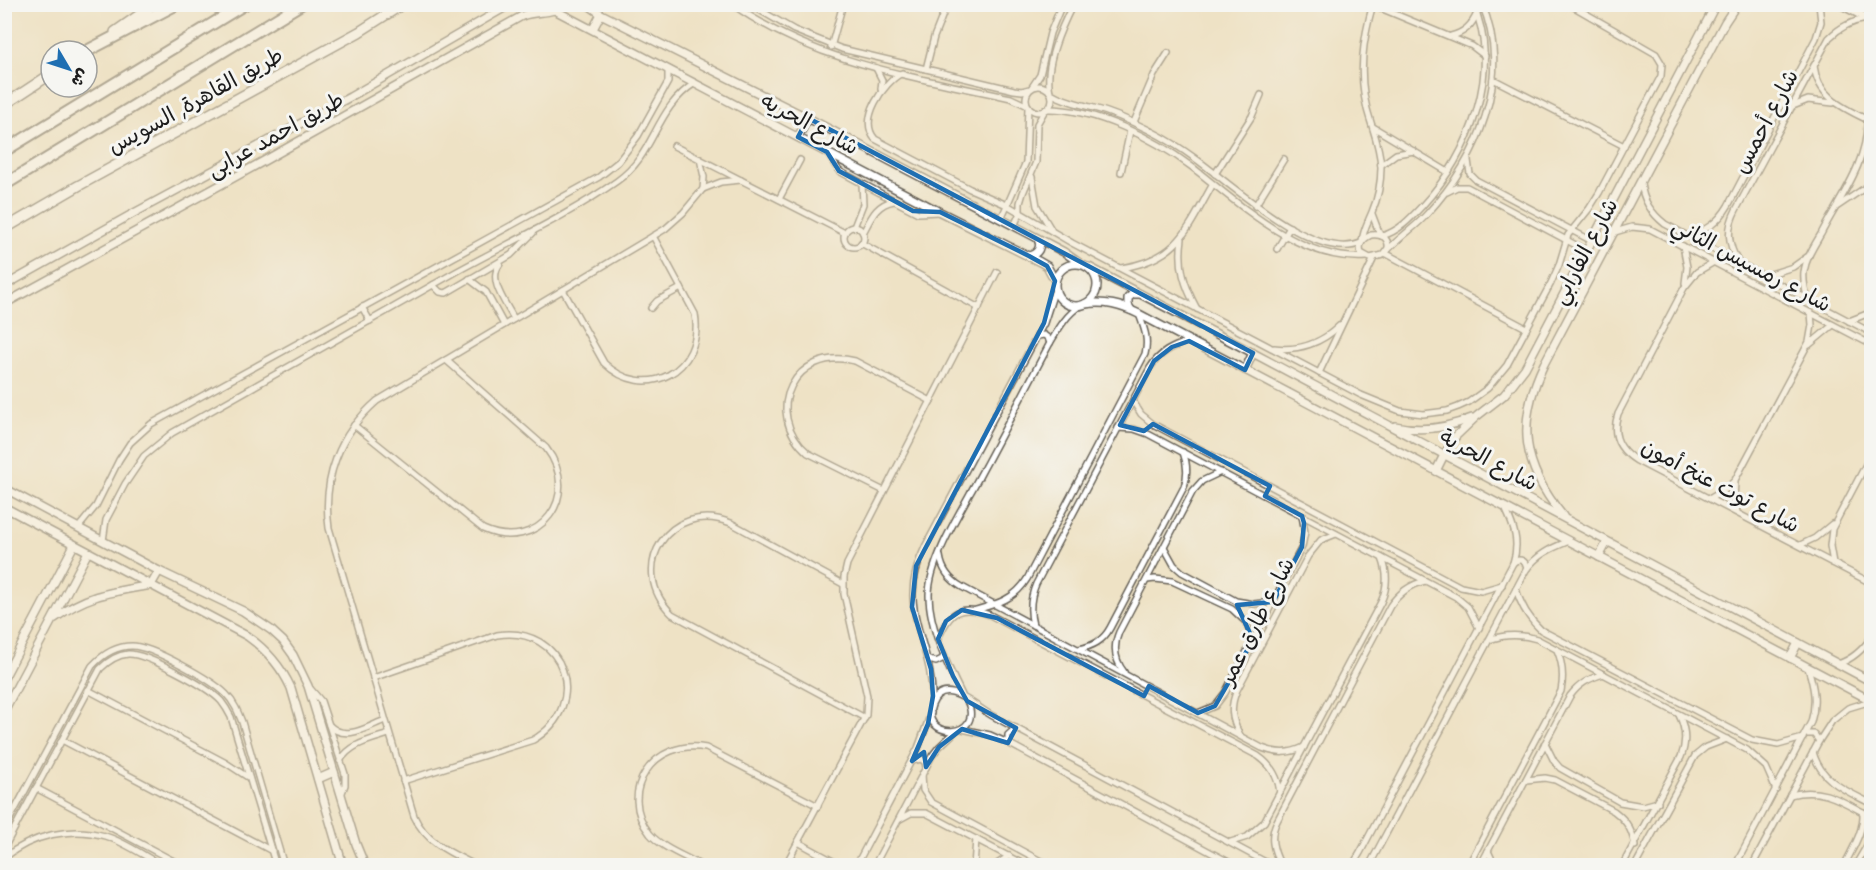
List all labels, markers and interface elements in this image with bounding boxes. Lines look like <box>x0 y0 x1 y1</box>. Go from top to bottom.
north arrow <box>39 39 99 99</box>
street label: طريق القاهرة, السويس <box>103 42 289 162</box>
text: ش <box>66 64 93 91</box>
street label: شارع أحمس <box>1727 65 1806 179</box>
street label: طريق احمد عرابى <box>203 87 349 185</box>
street label: شارع الحريه <box>755 87 863 162</box>
street label: شارع الفارابي <box>1546 194 1629 312</box>
street label: شارع رمسيس الثاني <box>1665 212 1836 323</box>
street label: شارع الحرية <box>1434 423 1542 498</box>
street label: شارع توت عنخ أمون <box>1636 432 1805 540</box>
street label: شارع طارق عمر <box>1213 554 1302 692</box>

